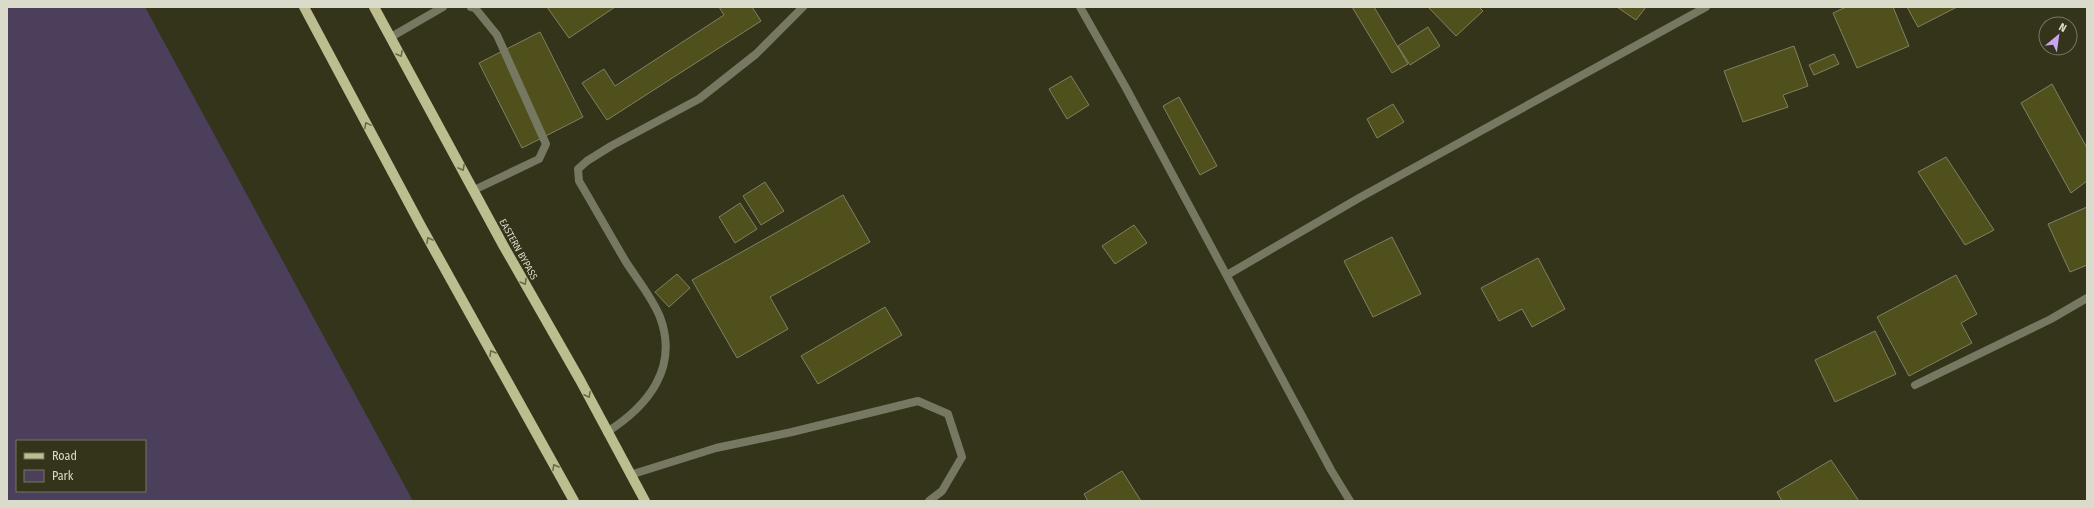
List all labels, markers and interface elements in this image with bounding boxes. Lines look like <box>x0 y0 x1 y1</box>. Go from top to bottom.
north arrow <box>2038 16 2078 56</box>
text: N <box>2057 20 2069 35</box>
one-way arrow <box>395 49 402 57</box>
one-way arrow <box>365 122 372 129</box>
one-way arrow <box>457 164 464 171</box>
street label: EASTERN BYPASS <box>496 217 540 282</box>
one-way arrow <box>426 237 433 244</box>
one-way arrow <box>520 278 527 285</box>
one-way arrow <box>489 350 497 357</box>
one-way arrow <box>583 391 591 398</box>
legend <box>16 440 146 492</box>
text: Road <box>52 449 77 463</box>
one-way arrow <box>553 464 560 471</box>
text: Park <box>52 469 74 483</box>

